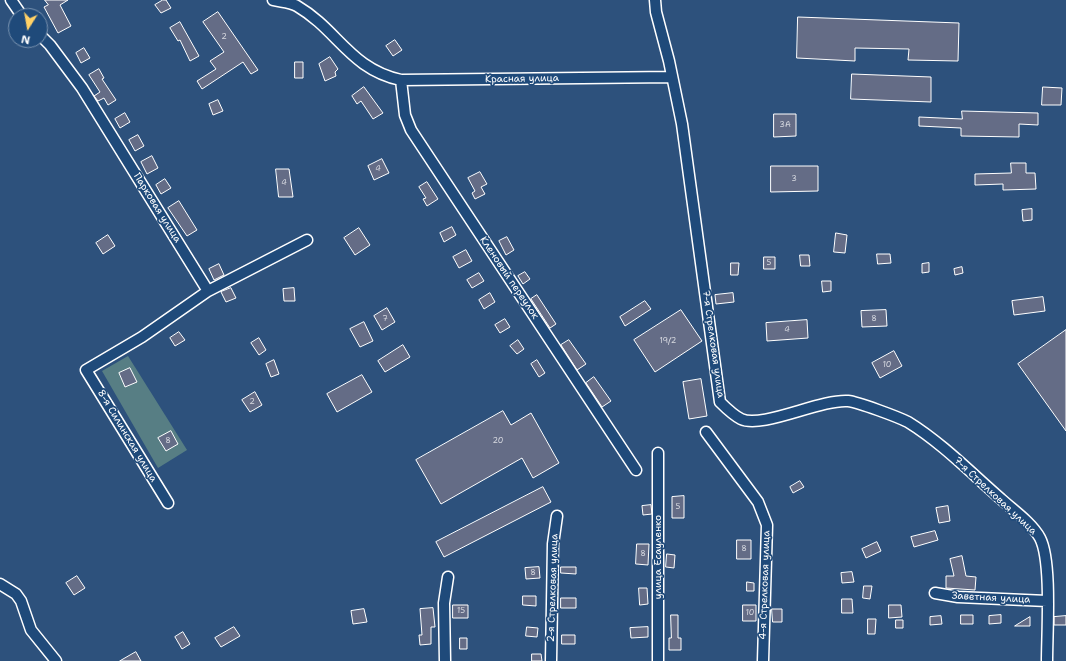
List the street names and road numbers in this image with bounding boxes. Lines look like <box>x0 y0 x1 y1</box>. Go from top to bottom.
street label: Красная улица <box>485 72 559 86</box>
street label: Парковая улица <box>131 171 183 245</box>
street label: Кленовый переулок <box>477 234 541 322</box>
street label: 7-я Стрелковая улица <box>699 289 727 399</box>
street label: 8-я Силинская улица <box>95 388 159 484</box>
street label: 7-я Стрелковая улица <box>951 454 1039 538</box>
street label: улица Есауленко <box>652 515 664 599</box>
street label: 4-я Стрелковая улица <box>757 530 773 640</box>
street label: 2-я Стрелковая улица <box>545 534 561 642</box>
street label: Заветная улица <box>951 590 1031 606</box>

